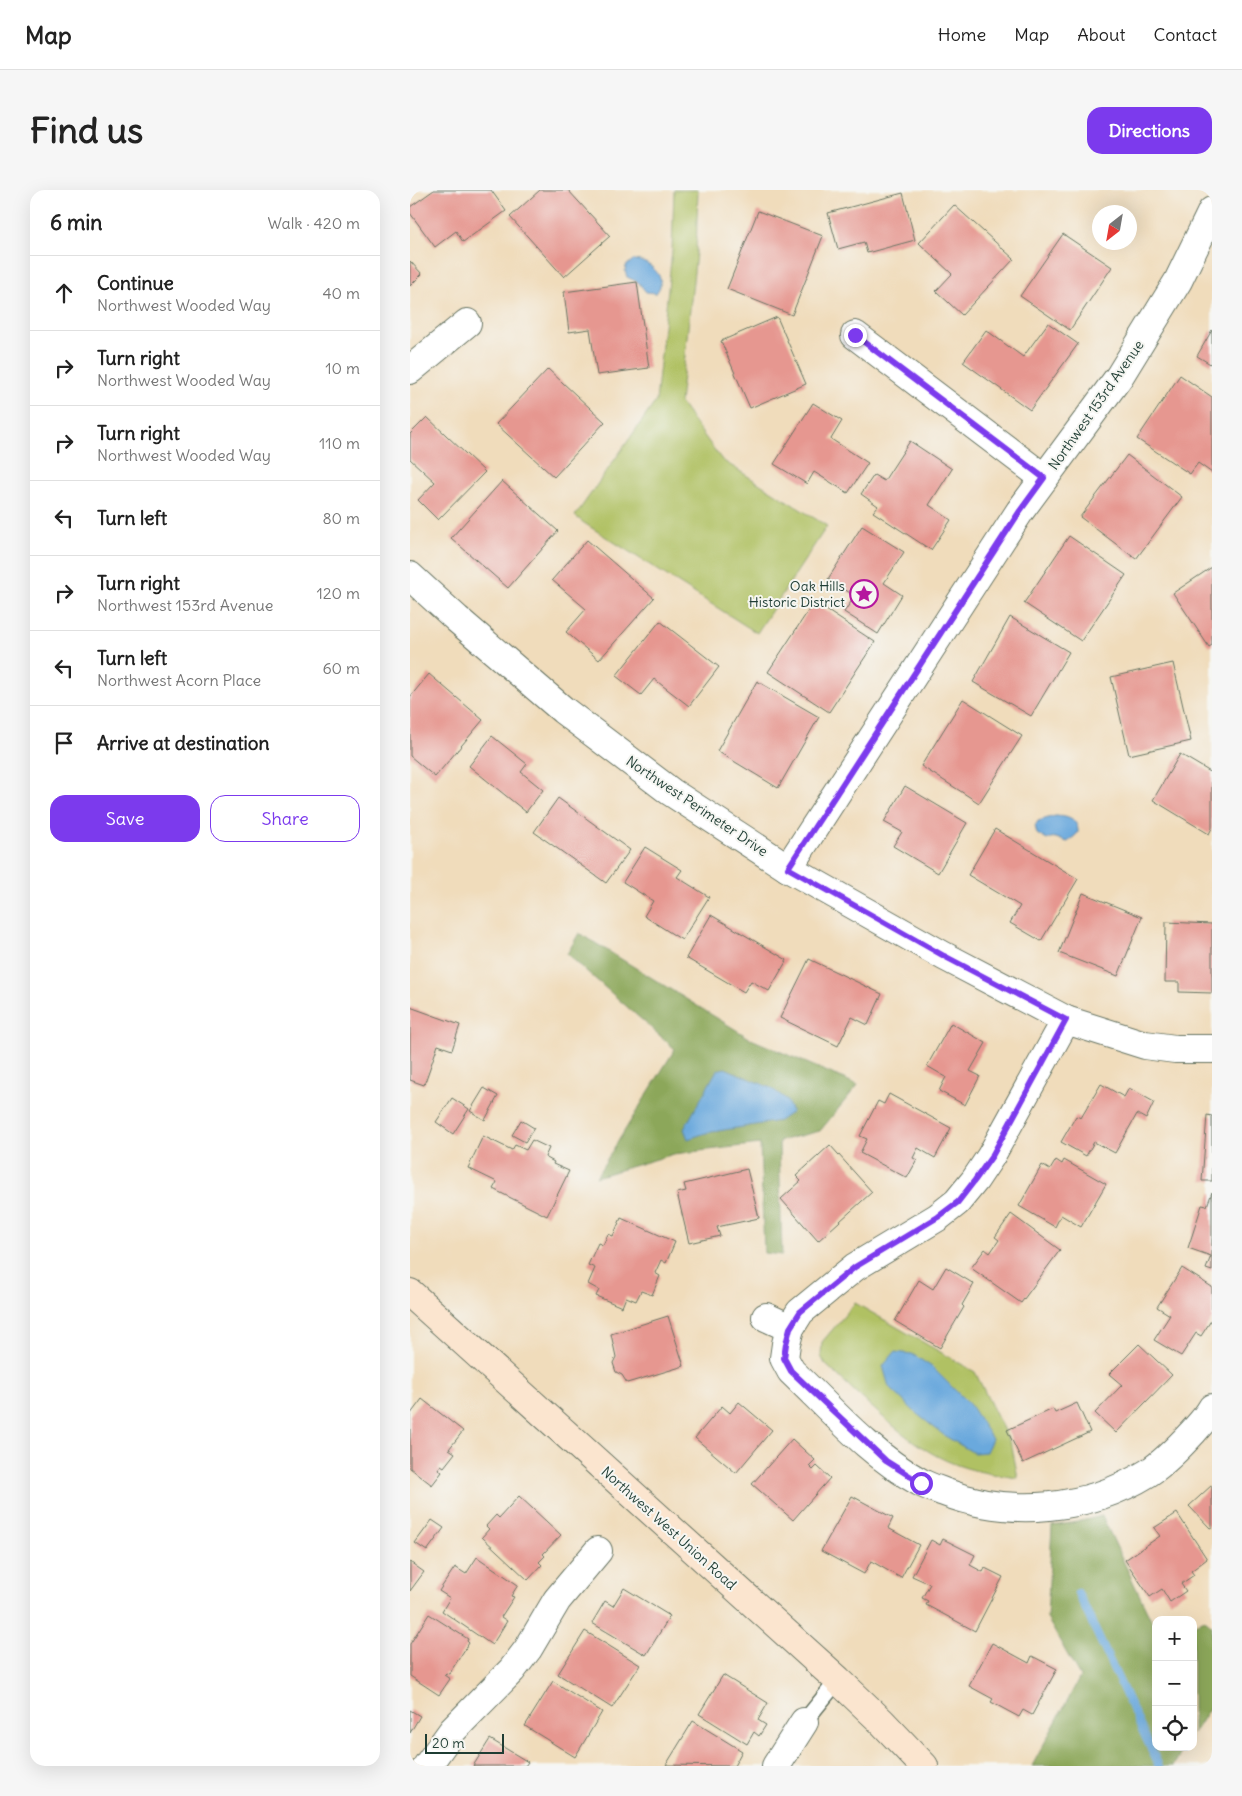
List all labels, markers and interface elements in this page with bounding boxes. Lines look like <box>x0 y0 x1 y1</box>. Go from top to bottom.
text: Map <box>25 20 72 50</box>
text: Home <box>938 23 986 46</box>
text: Map <box>1014 23 1049 46</box>
text: About <box>1077 23 1125 46</box>
text: Contact <box>1153 23 1217 46</box>
button: Directions <box>1087 107 1212 154</box>
text: Find us <box>30 108 143 152</box>
north arrow <box>1092 205 1137 250</box>
text: 6 min <box>50 209 102 236</box>
text: Walk · 420 m <box>268 213 360 233</box>
text: Continue <box>97 271 174 295</box>
icon: ahead <box>50 279 78 307</box>
text: 40 m <box>322 283 360 303</box>
text: Northwest Wooded Way <box>97 295 271 315</box>
route end <box>844 324 867 347</box>
street label: Northwest 153rd Avenue <box>1044 337 1148 473</box>
text: Turn right <box>97 346 180 370</box>
icon: right <box>50 354 78 382</box>
text: 10 m <box>325 358 360 378</box>
text: Northwest Wooded Way <box>97 370 271 390</box>
text: Turn right <box>97 421 180 445</box>
icon: right <box>50 429 78 457</box>
text: 110 m <box>319 433 360 453</box>
text: Northwest Wooded Way <box>97 445 271 465</box>
icon: left <box>50 504 78 532</box>
text: Turn left <box>97 506 167 530</box>
text: 80 m <box>322 508 360 528</box>
text: Turn right <box>97 571 180 595</box>
place label: Oak Hills Historic District <box>749 577 845 611</box>
icon: right <box>50 579 78 607</box>
place icon: Oak Hills Historic District <box>849 579 879 609</box>
text: 120 m <box>317 583 360 603</box>
text: Northwest 153rd Avenue <box>97 595 273 615</box>
text: Turn left <box>97 646 167 670</box>
icon: left <box>50 654 78 682</box>
text: 60 m <box>322 658 360 678</box>
text: Northwest Acorn Place <box>97 670 261 690</box>
icon: arrive <box>50 729 78 757</box>
text: Arrive at destination <box>97 731 270 755</box>
street label: Northwest Perimeter Drive <box>623 752 771 860</box>
button: Save <box>50 795 200 842</box>
button: Share <box>210 795 360 842</box>
street label: Northwest West Union Road <box>598 1462 740 1594</box>
route start <box>910 1472 933 1495</box>
map controls <box>1152 1616 1197 1751</box>
button: + <box>1152 1616 1197 1661</box>
button: − <box>1152 1661 1197 1706</box>
button: locate <box>1152 1706 1197 1751</box>
scale bar <box>425 1731 504 1754</box>
text: 20 m <box>432 1734 465 1752</box>

